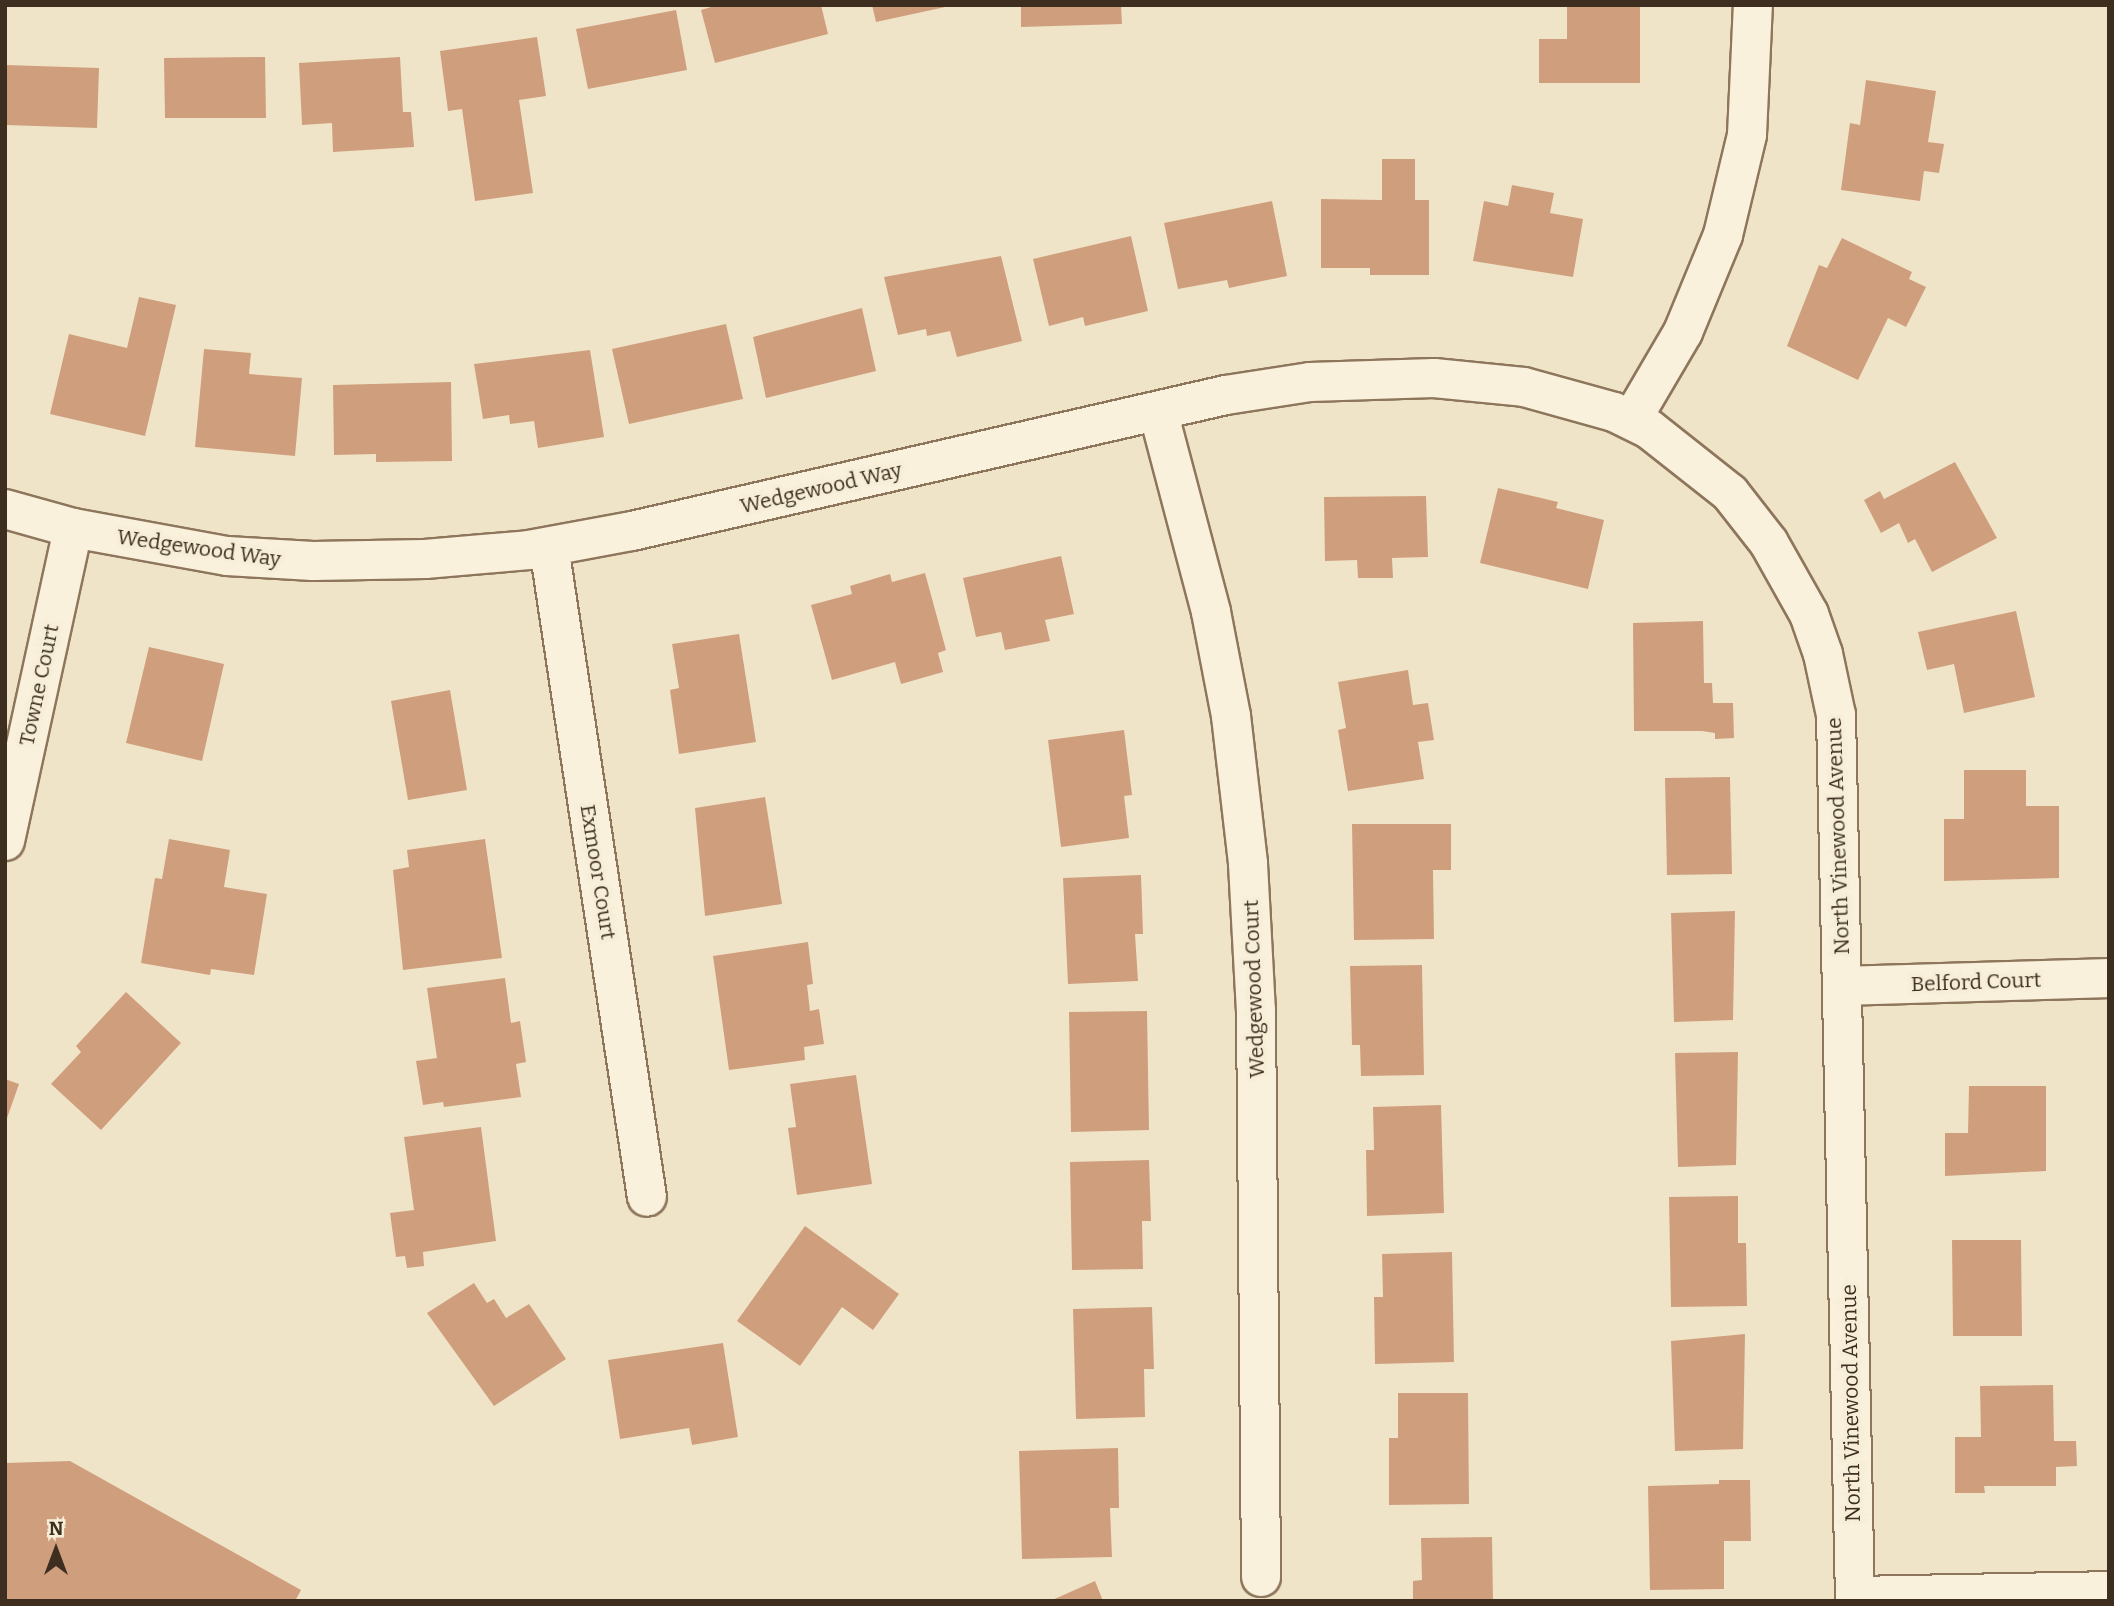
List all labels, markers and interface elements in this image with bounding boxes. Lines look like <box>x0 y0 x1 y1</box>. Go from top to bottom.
street label: Wedgewood Way <box>738 457 904 519</box>
street label: Wedgewood Way <box>115 524 283 572</box>
street label: Towne Court <box>14 622 64 748</box>
street label: North Vinewood Avenue <box>1821 717 1855 955</box>
street label: Exmoor Court <box>575 803 621 941</box>
street label: Wedgewood Court <box>1238 899 1270 1079</box>
street label: Belford Court <box>1910 967 2042 997</box>
street label: North Vinewood Avenue <box>1836 1284 1866 1522</box>
north arrow <box>21 1515 91 1585</box>
text: N <box>49 1517 63 1540</box>

